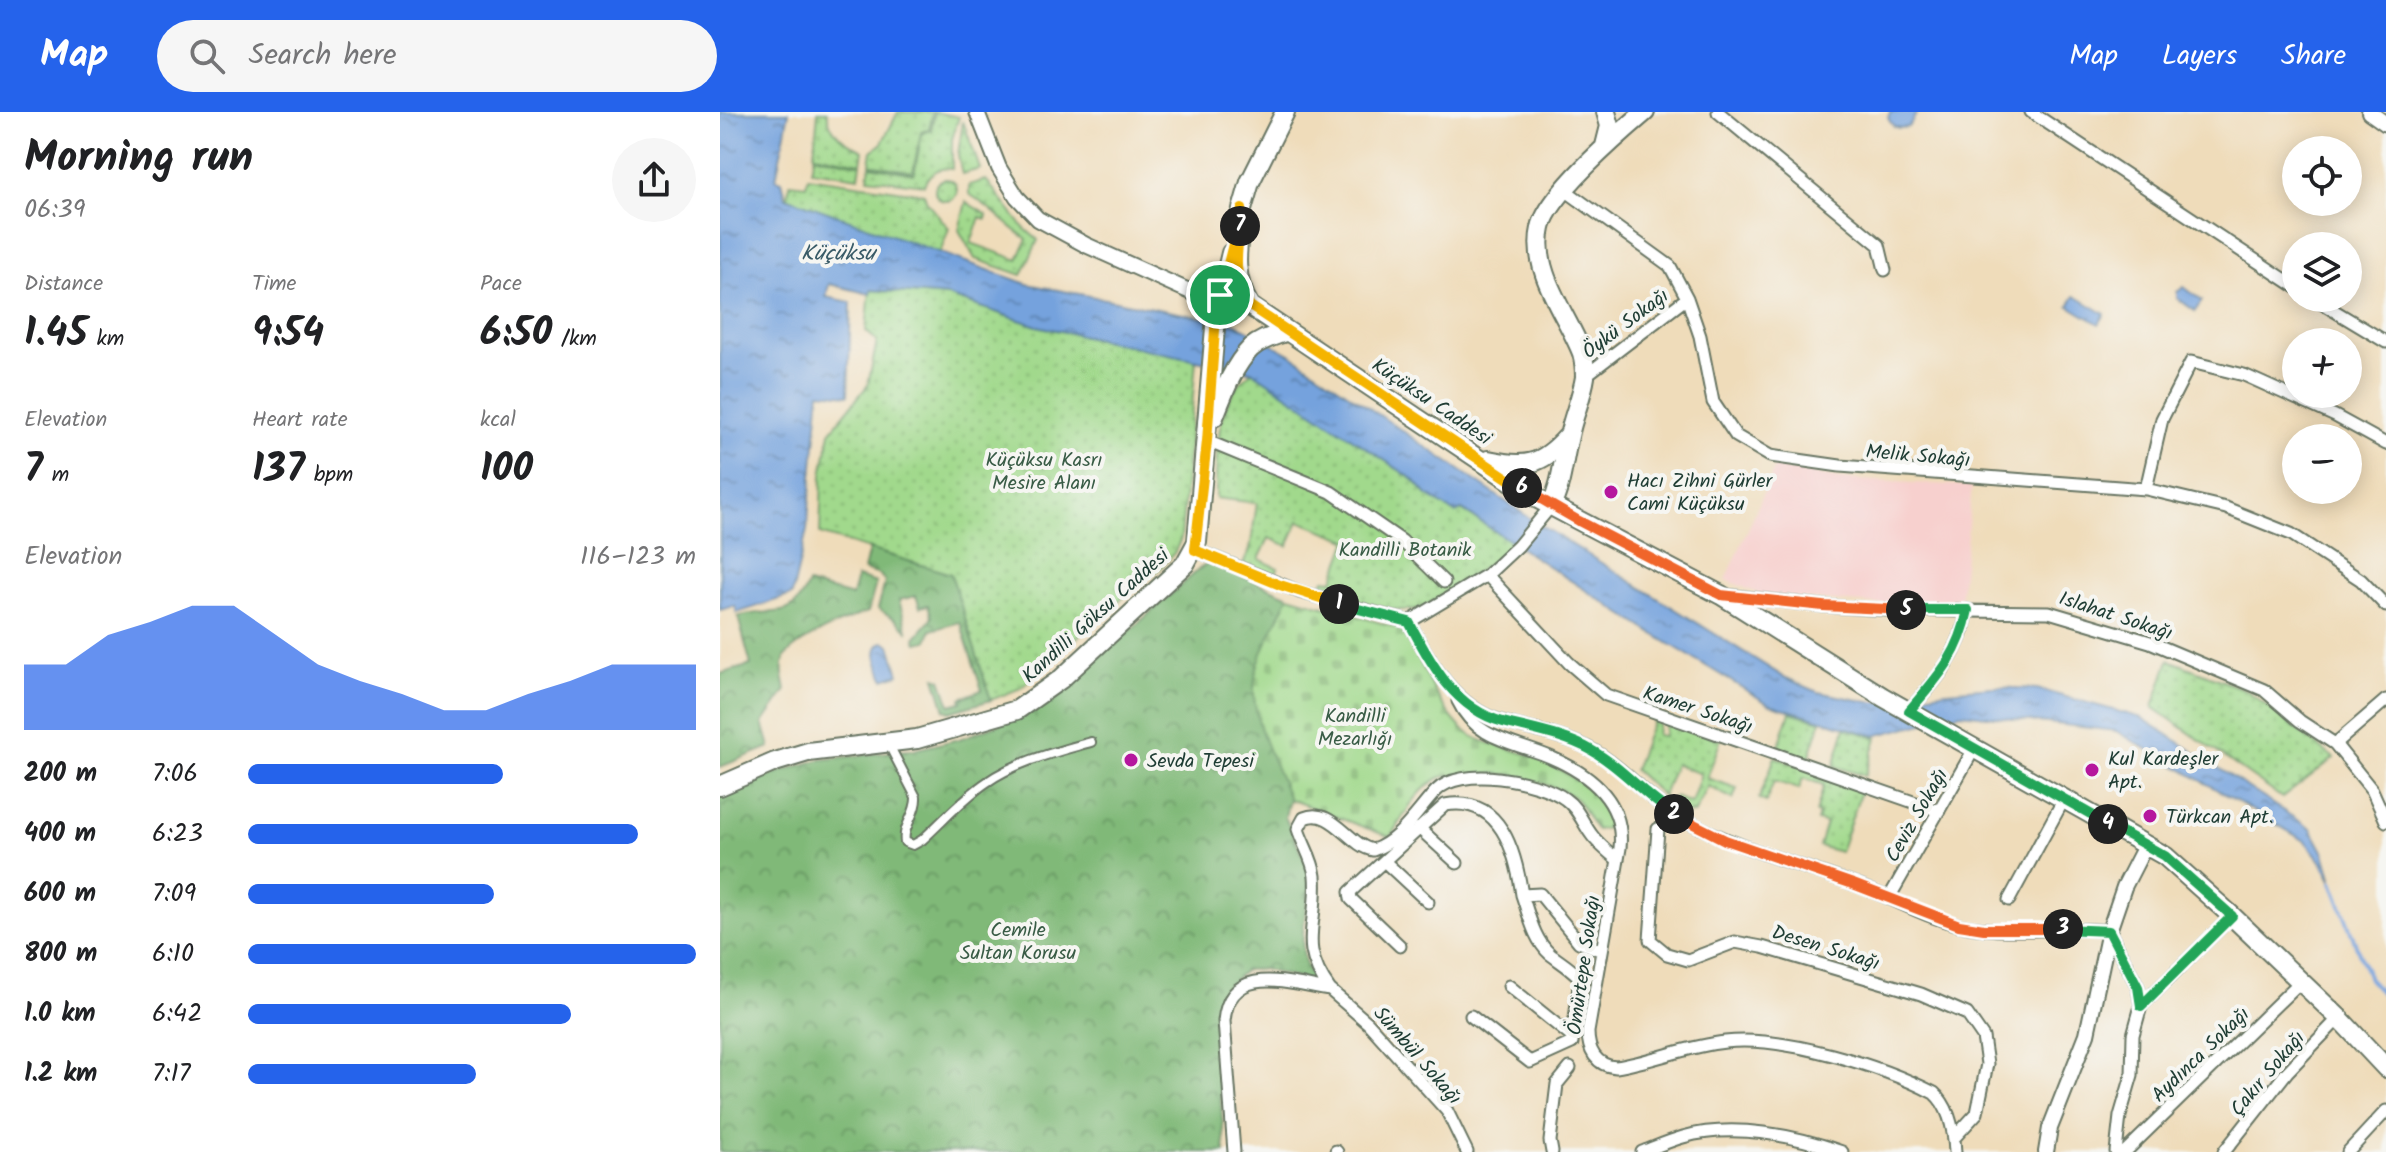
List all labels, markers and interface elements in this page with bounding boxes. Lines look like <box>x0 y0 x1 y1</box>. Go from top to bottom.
search box <box>157 20 717 92</box>
text: Map <box>40 26 109 86</box>
text: Search here <box>249 32 396 80</box>
icon: search <box>185 34 229 78</box>
text: Map <box>2069 34 2118 79</box>
text: Layers <box>2162 34 2237 79</box>
text: Share <box>2281 34 2346 79</box>
text: Morning run <box>24 124 253 194</box>
map controls <box>2282 136 2362 504</box>
button: locate <box>2282 136 2362 216</box>
button: share <box>612 138 696 222</box>
text: 06:39 <box>24 189 85 231</box>
pin: 7 <box>1220 206 1260 246</box>
text: 7 <box>1235 208 1245 243</box>
button: layers <box>2282 232 2362 312</box>
water label: Küçüksu <box>801 237 878 272</box>
pin <box>1186 261 1254 329</box>
text: Distance <box>24 267 103 302</box>
text: Time <box>252 267 296 302</box>
text: Pace <box>480 267 522 302</box>
icon: arrive <box>1198 273 1242 317</box>
street label: Öykü Sokağı <box>1576 281 1676 368</box>
text: 1.45 <box>24 302 88 366</box>
text: 9:54 <box>252 302 324 366</box>
text: 6:50 <box>480 302 552 366</box>
text: km <box>88 322 124 357</box>
text: /km <box>552 322 597 357</box>
button: + <box>2282 328 2362 408</box>
street label: Küçüksu Caddesi <box>1364 351 1498 455</box>
text: Elevation <box>24 403 107 438</box>
text: Heart rate <box>252 403 348 438</box>
text: kcal <box>480 403 516 438</box>
button: − <box>2282 424 2362 504</box>
street label: Melik Sokağı <box>1864 436 1971 478</box>
text: 7 <box>24 438 43 502</box>
text: 137 <box>252 438 305 502</box>
text: 100 <box>480 438 533 502</box>
park label: Küçüksu Kasrı Mesire Alanı <box>986 445 1103 500</box>
text: m <box>43 458 69 493</box>
text: bpm <box>305 458 353 493</box>
place label: Hacı Zihni Gürler Cami Küçüksu <box>1627 466 1774 521</box>
pin: 6 <box>1502 468 1542 508</box>
text: 6 <box>1516 470 1528 505</box>
marker: Hacı Zihni Gürler Cami Küçüksu <box>1602 483 1620 501</box>
park label: Kandilli Botanik <box>1339 535 1472 567</box>
text: Elevation <box>24 536 122 578</box>
text: 116–123 m <box>580 536 696 578</box>
street label: Kandilli Göksu Caddesi <box>1015 540 1178 692</box>
street label: Islahat Sokağı <box>2054 583 2176 650</box>
pin: 1 <box>1319 584 1359 624</box>
text: 1 <box>1336 586 1342 621</box>
pin: 5 <box>1886 590 1926 630</box>
text: 5 <box>1900 592 1912 627</box>
street label: Kamer Sokağı <box>1638 678 1756 744</box>
park label: Kandilli Mezarlığı <box>1318 701 1392 756</box>
place label: Kul Kardeşler Apt. <box>2108 744 2220 799</box>
place label: Sevda Tepesi <box>1147 746 1255 778</box>
marker: Sevda Tepesi <box>1122 751 1140 769</box>
text: 200 m <box>24 753 97 795</box>
text: 7:06 <box>152 753 198 795</box>
marker: Kul Kardeşler Apt. <box>2083 761 2101 779</box>
street label: Ceviz Sokağı <box>1878 763 1958 869</box>
pin: 2 <box>1654 794 1694 834</box>
text: 2 <box>1668 796 1680 831</box>
place label: Türkcan Apt. <box>2166 802 2273 834</box>
pin: 4 <box>2088 804 2128 844</box>
text: 4 <box>2102 806 2114 841</box>
marker: Türkcan Apt. <box>2141 807 2159 825</box>
text: 400 m <box>24 813 96 855</box>
text: 6:23 <box>152 813 203 855</box>
text: 600 m <box>24 873 96 915</box>
text: 7:09 <box>152 873 196 915</box>
street label: Ömürtepe Sokağı <box>1559 893 1611 1037</box>
pin: 3 <box>2043 909 2083 949</box>
text: 3 <box>2057 911 2069 946</box>
park label: Cemile Sultan Korusu <box>960 915 1076 970</box>
street label: Desen Sokağı <box>1768 917 1883 980</box>
text: 800 m <box>24 933 97 975</box>
text: 6:10 <box>152 933 194 975</box>
text: 1.0 km <box>24 993 95 1035</box>
text: 6:42 <box>152 993 202 1035</box>
street label: Sümbül Sokağı <box>1364 1000 1469 1113</box>
street label: Aydınca Sokağı <box>2145 1000 2258 1111</box>
street label: Çakır Sokağı <box>2223 1024 2314 1124</box>
text: 1.2 km <box>24 1053 97 1095</box>
text: 7:17 <box>152 1053 191 1095</box>

